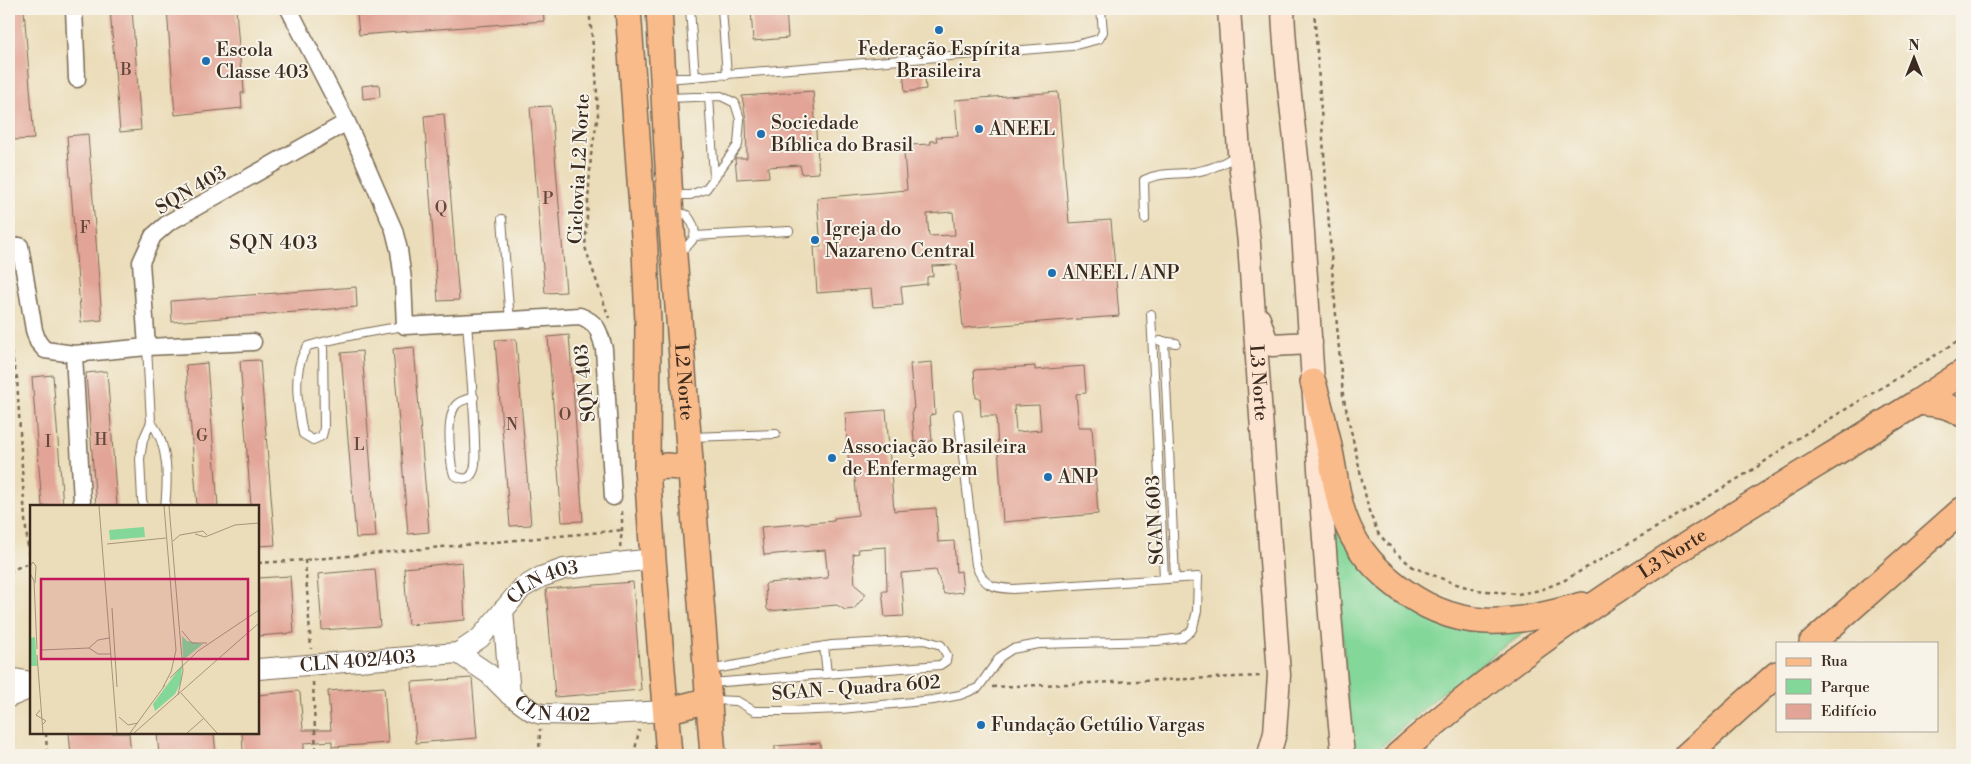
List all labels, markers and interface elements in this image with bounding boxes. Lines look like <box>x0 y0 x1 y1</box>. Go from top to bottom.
marker: Federação Espírita Brasileira <box>933 24 945 36</box>
north arrow <box>1888 32 1938 82</box>
place label: Federação Espírita Brasileira <box>858 37 1021 83</box>
text: N <box>1908 37 1920 55</box>
place label: Escola Classe 403 <box>216 38 309 84</box>
marker: Escola Classe 403 <box>200 55 212 67</box>
house number: B <box>119 60 132 80</box>
street label: Ciclovia L2 Norte <box>563 93 595 245</box>
place label: Sociedade Bíblica do Brasil <box>770 111 914 157</box>
place label: ANEEL <box>988 117 1055 141</box>
marker: ANEEL <box>973 123 985 135</box>
marker: Sociedade Bíblica do Brasil <box>755 128 767 140</box>
street label: SQN 403 <box>151 160 231 220</box>
house number: P <box>543 189 554 209</box>
house number: Q <box>435 198 447 218</box>
place label: Igreja do Nazareno Central <box>825 217 975 263</box>
house number: F <box>80 218 90 238</box>
district label: SQN 403 <box>229 231 319 256</box>
marker: Igreja do Nazareno Central <box>809 234 821 246</box>
place label: ANEEL / ANP <box>1061 261 1180 285</box>
marker: ANEEL / ANP <box>1046 267 1058 279</box>
street label: SQN 403 <box>569 343 601 423</box>
street label: L2 Norte <box>669 343 699 421</box>
street label: L3 Norte <box>1244 344 1273 422</box>
house number: O <box>559 405 571 425</box>
house number: N <box>506 415 518 435</box>
house number: G <box>196 426 208 446</box>
house number: H <box>95 430 108 450</box>
house number: I <box>45 432 51 452</box>
house number: L <box>354 435 365 455</box>
place label: Associação Brasileira de Enfermagem <box>841 435 1027 481</box>
marker: Associação Brasileira de Enfermagem <box>826 452 838 464</box>
place label: ANP <box>1057 465 1098 489</box>
marker: ANP <box>1042 471 1054 483</box>
street label: SGAN 603 <box>1141 475 1169 565</box>
inset map <box>30 505 259 734</box>
street label: L3 Norte <box>1634 523 1711 584</box>
street label: CLN 403 <box>501 555 579 609</box>
legend <box>1776 642 1938 732</box>
street label: CLN 402/403 <box>299 644 417 678</box>
text: Rua <box>1821 652 1848 671</box>
street label: SGAN - Quadra 602 <box>771 670 941 706</box>
text: Parque <box>1821 678 1870 697</box>
street label: CLN 402 <box>509 690 590 727</box>
text: Edifício <box>1821 702 1877 721</box>
place label: Fundação Getúlio Vargas <box>991 713 1205 737</box>
marker: Fundação Getúlio Vargas <box>975 719 987 731</box>

